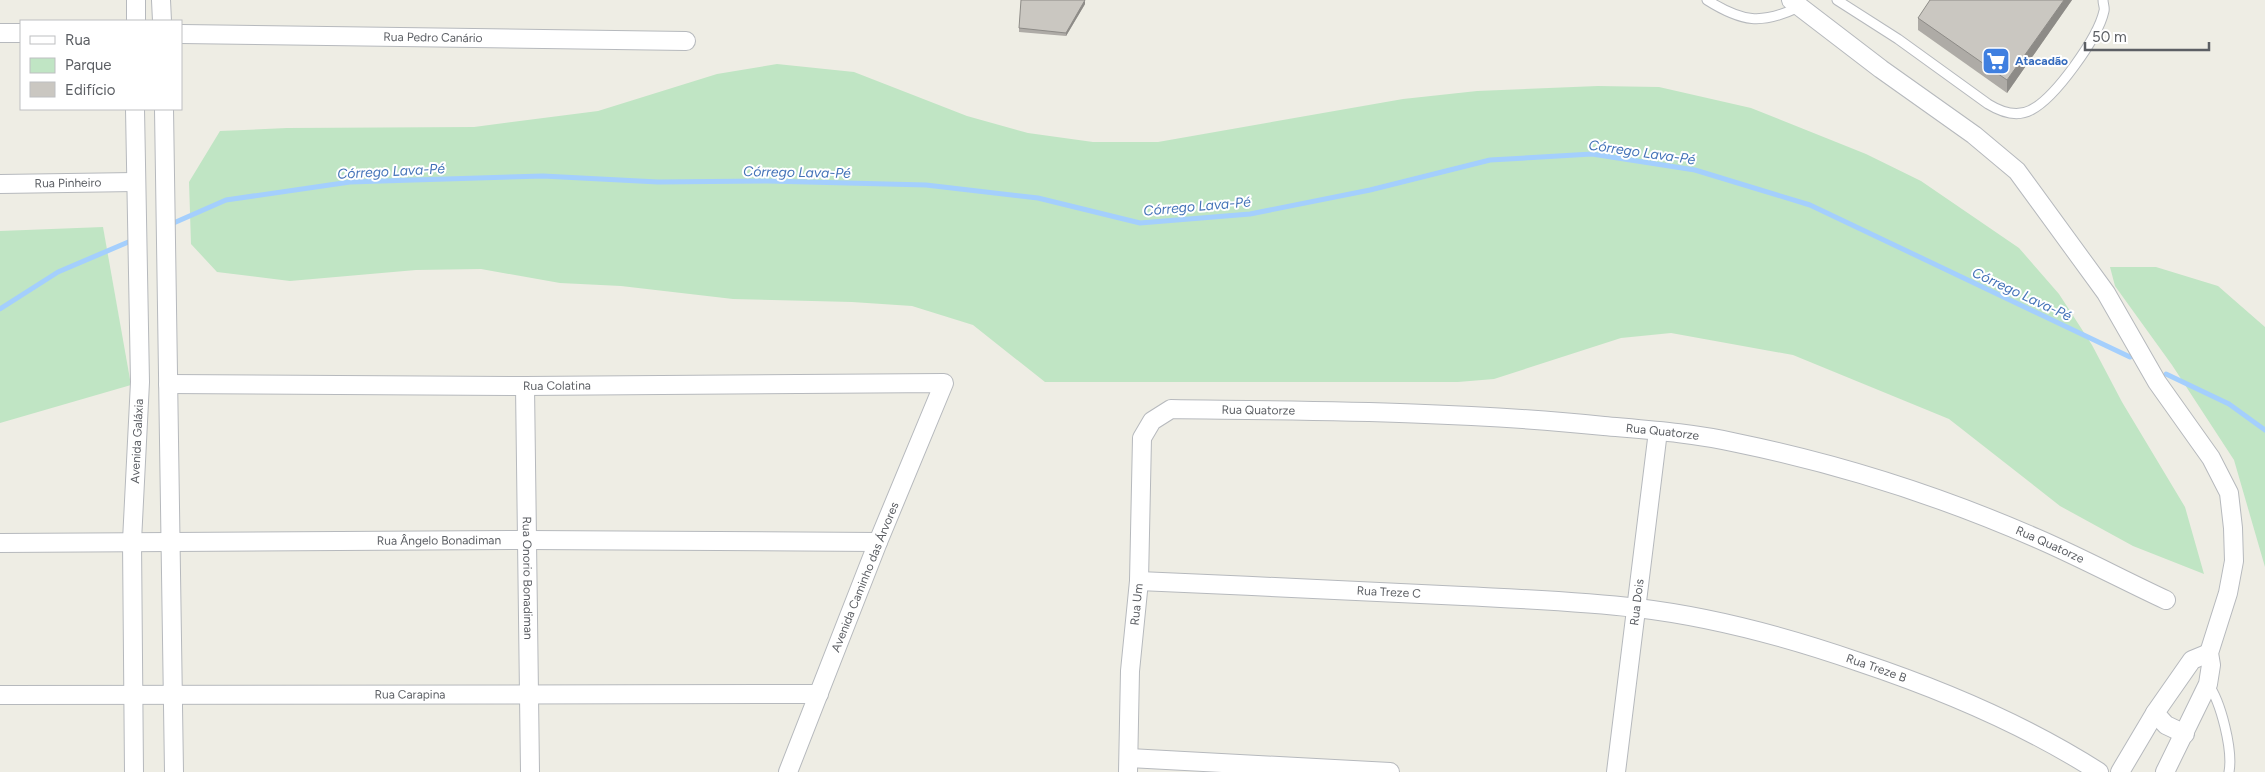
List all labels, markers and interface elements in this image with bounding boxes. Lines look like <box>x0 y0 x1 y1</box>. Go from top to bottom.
legend <box>20 20 182 110</box>
scale bar <box>2085 20 2209 52</box>
text: 50 m <box>2092 28 2127 46</box>
street label: Rua Pedro Canário <box>383 30 483 45</box>
text: Rua <box>65 31 90 49</box>
supermarket icon: Atacadão <box>1981 46 2011 76</box>
place label: Atacadão <box>2015 54 2068 68</box>
text: Parque <box>65 56 112 74</box>
text: Edifício <box>65 81 116 99</box>
water label: Córrego Lava-Pé <box>1587 137 1697 168</box>
water label: Córrego Lava-Pé <box>337 160 446 183</box>
water label: Córrego Lava-Pé <box>743 163 851 182</box>
street label: Rua Pinheiro <box>34 175 102 190</box>
water label: Córrego Lava-Pé <box>1143 193 1252 220</box>
water label: Córrego Lava-Pé <box>1969 264 2074 325</box>
street label: Rua Colatina <box>523 379 591 393</box>
street label: Avenida Galáxia <box>128 398 146 484</box>
street label: Rua Quatorze <box>1221 403 1296 418</box>
street label: Rua Quatorze <box>1625 421 1700 443</box>
street label: Avenida Caminho das Árvores <box>828 500 902 654</box>
street label: Rua Onorio Bonadiman <box>520 516 535 640</box>
street label: Rua Quatorze <box>2014 523 2087 566</box>
street label: Rua Ângelo Bonadiman <box>377 533 502 548</box>
street label: Rua Dois <box>1627 578 1647 626</box>
street label: Rua Um <box>1128 583 1146 626</box>
street label: Rua Treze C <box>1356 584 1421 601</box>
street label: Rua Treze B <box>1844 651 1908 685</box>
street label: Rua Carapina <box>374 687 446 702</box>

